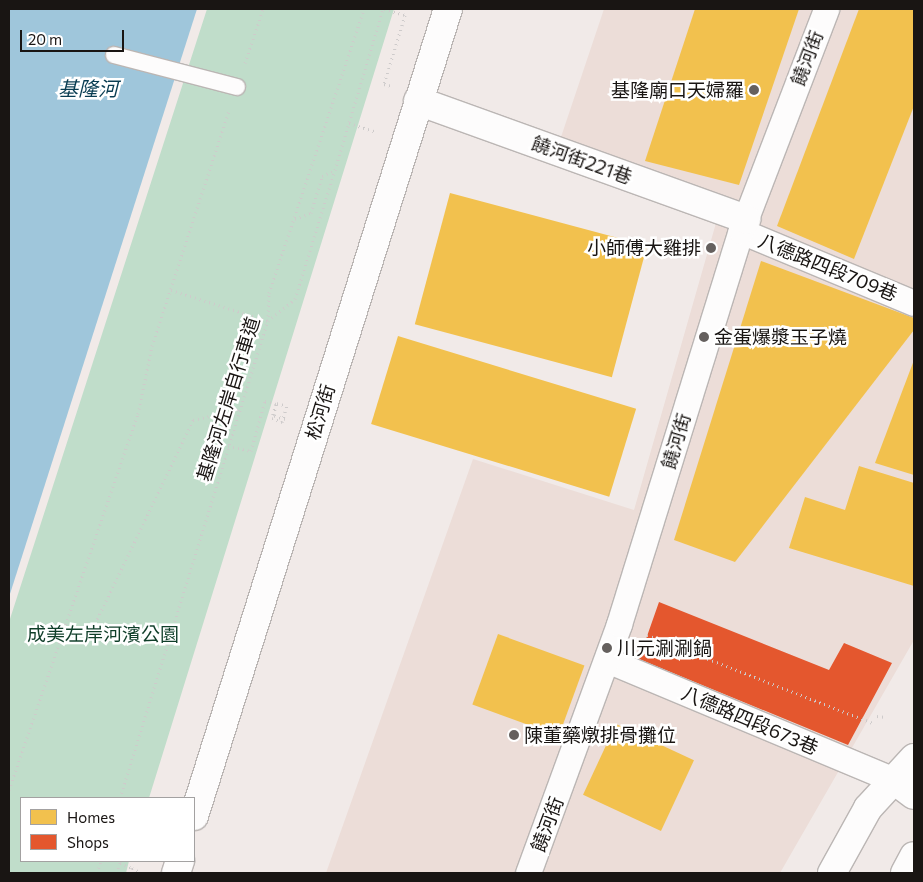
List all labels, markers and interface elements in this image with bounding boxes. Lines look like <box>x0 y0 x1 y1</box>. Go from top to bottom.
scale bar <box>22 20 126 52</box>
street label: 饒河街 <box>786 27 828 89</box>
text: 20 m <box>28 30 62 48</box>
water label: 基隆河 <box>58 76 118 100</box>
place label: 基隆廟口天婦羅 <box>611 79 744 101</box>
marker: 基隆廟口天婦羅 <box>748 84 760 96</box>
street label: 饒河街221巷 <box>529 131 635 189</box>
street label: 八德路四段709巷 <box>755 229 901 305</box>
place label: 小師傅大雞排 <box>587 237 701 259</box>
marker: 小師傅大雞排 <box>705 242 717 254</box>
street label: 基隆河左岸自行車道 <box>192 314 264 484</box>
place label: 金蛋爆漿玉子燒 <box>714 326 847 348</box>
marker: 金蛋爆漿玉子燒 <box>698 331 710 343</box>
street label: 松河街 <box>301 381 339 443</box>
street label: 饒河街 <box>657 410 695 472</box>
park label: 成美左岸河濱公園 <box>27 623 179 645</box>
place label: 川元涮涮鍋 <box>617 637 712 659</box>
marker: 川元涮涮鍋 <box>601 642 613 654</box>
street label: 八德路四段673巷 <box>678 681 822 759</box>
place label: 陳董藥燉排骨攤位 <box>524 724 676 746</box>
marker: 陳董藥燉排骨攤位 <box>508 729 520 741</box>
street label: 饒河街 <box>526 793 568 855</box>
legend <box>20 797 195 862</box>
text: Homes <box>67 808 115 826</box>
text: Shops <box>67 833 109 851</box>

